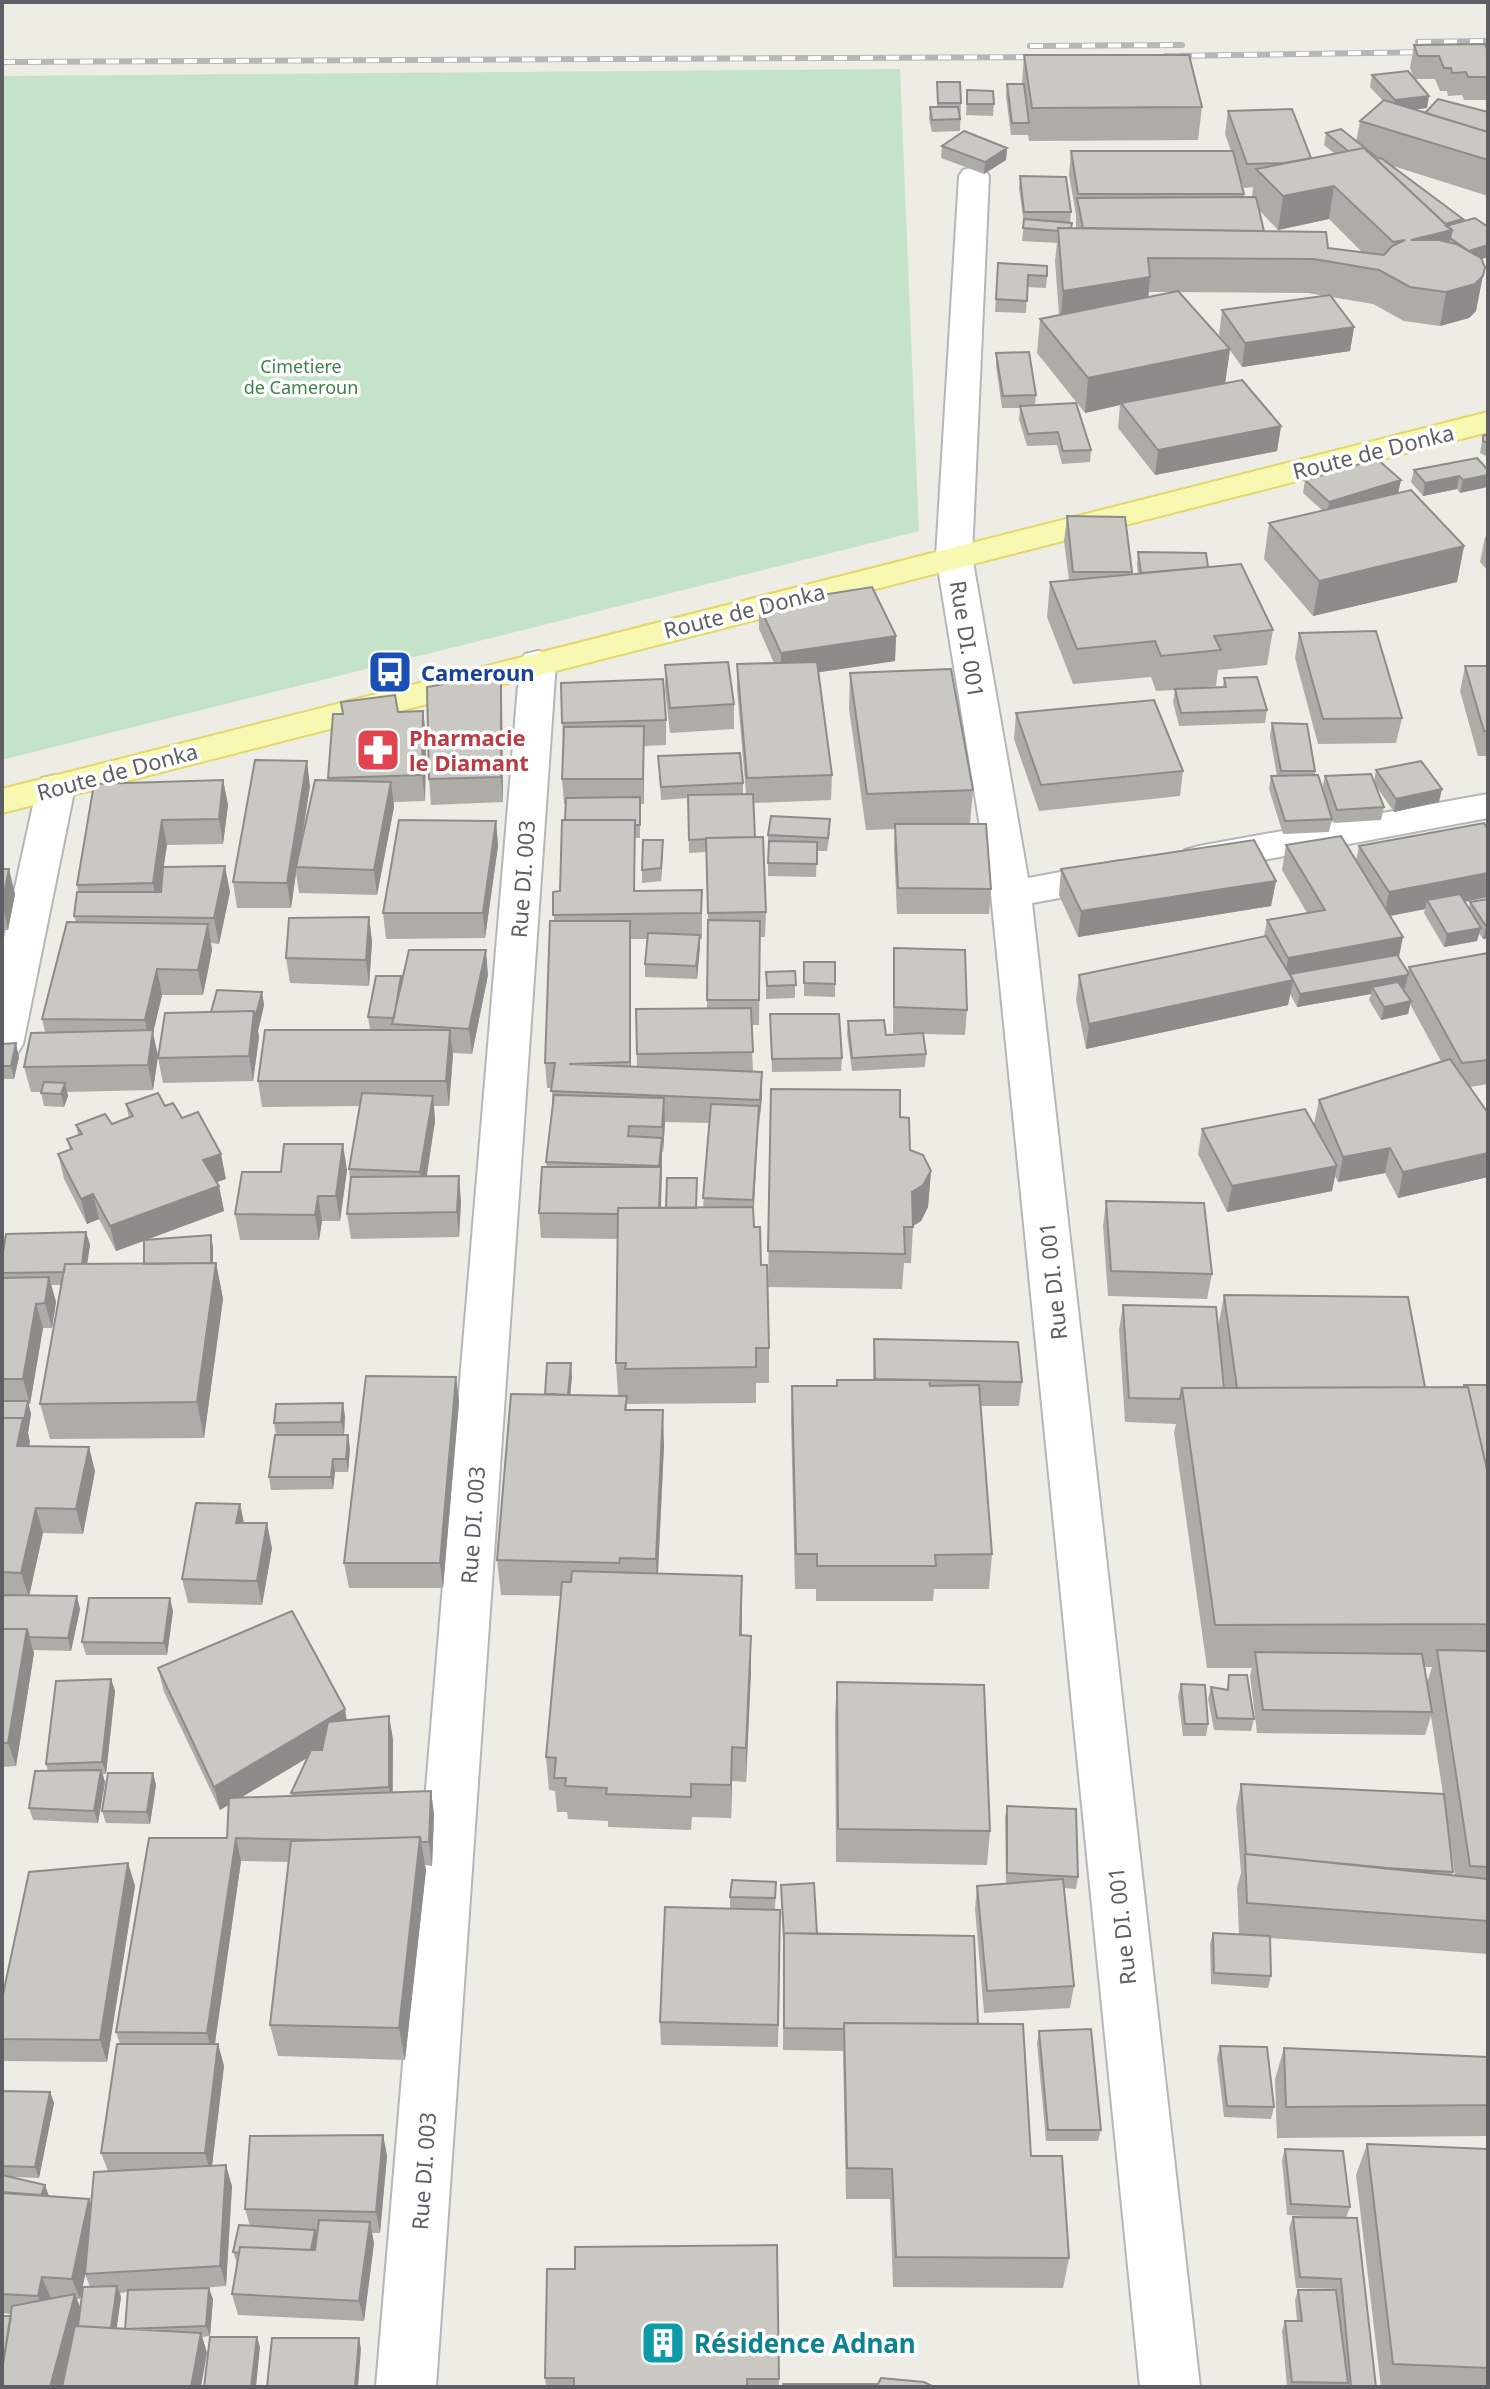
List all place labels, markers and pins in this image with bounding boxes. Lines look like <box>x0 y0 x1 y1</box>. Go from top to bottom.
bus stop icon: Cameroun <box>366 648 414 696</box>
place label: Cameroun <box>421 657 535 687</box>
place label: Pharmacie le Diamant <box>409 722 529 777</box>
pharmacy icon: Pharmacie le Diamant <box>354 726 402 774</box>
building icon: Résidence Adnan <box>639 2319 687 2367</box>
place label: Résidence Adnan <box>694 2325 916 2361</box>

